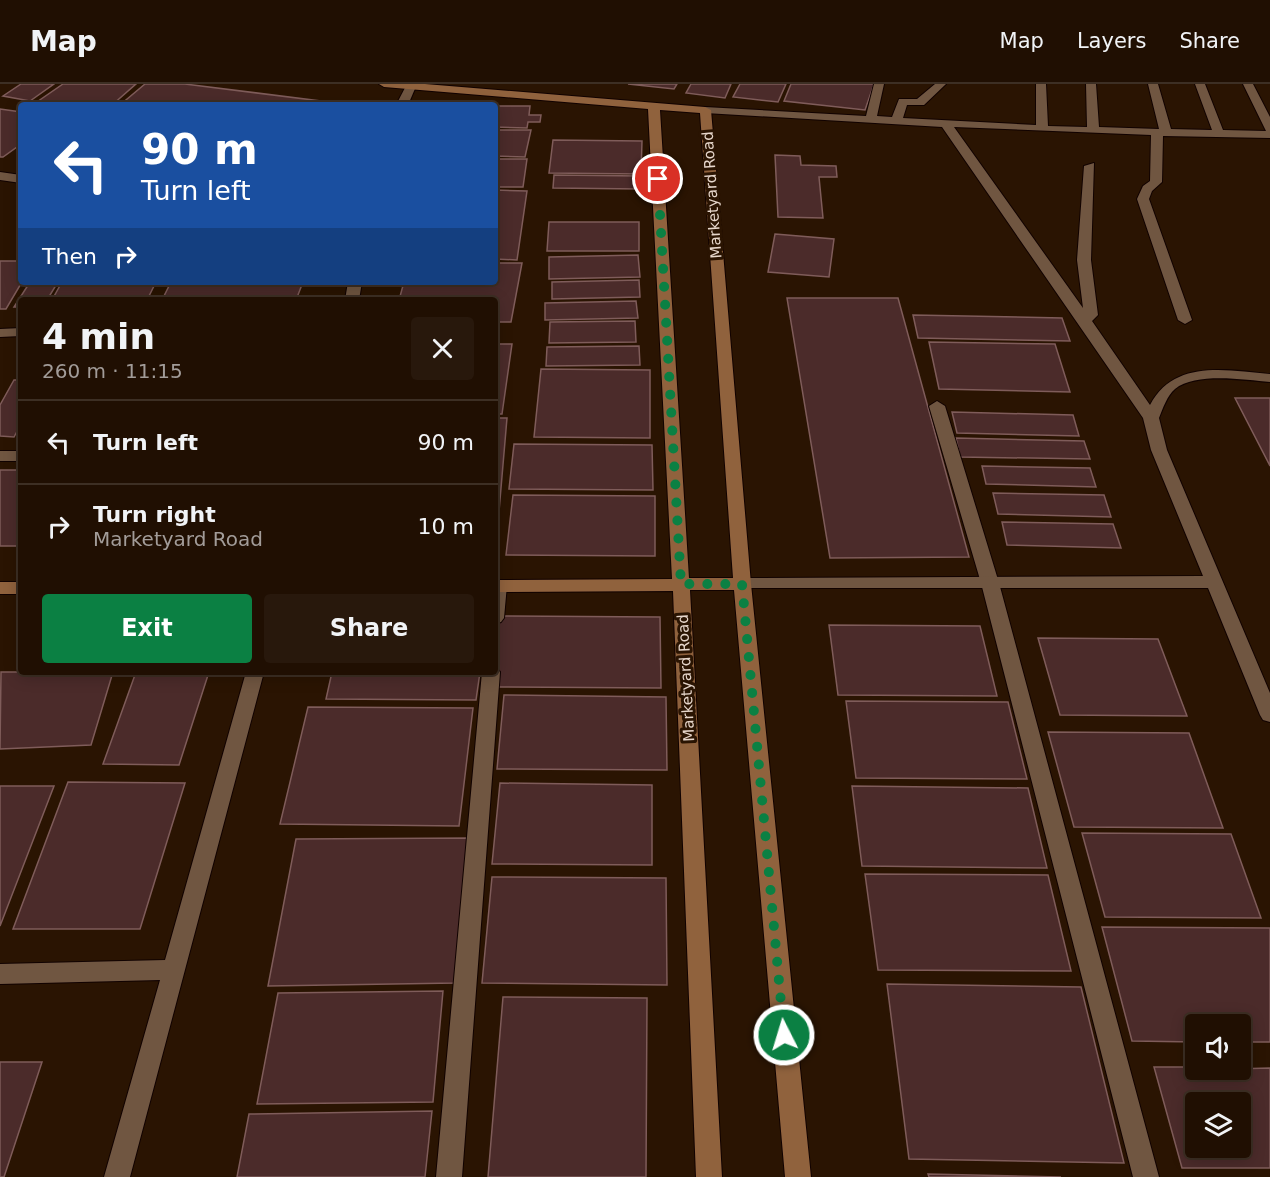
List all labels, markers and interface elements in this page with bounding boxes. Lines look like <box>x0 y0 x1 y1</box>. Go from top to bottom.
text: Map <box>30 25 97 58</box>
text: Map <box>1000 29 1044 53</box>
text: Layers <box>1077 29 1146 53</box>
text: Share <box>1179 29 1240 53</box>
text: 90 m <box>141 125 258 174</box>
icon: left <box>42 126 120 204</box>
street label: Marketyard Road <box>699 131 725 259</box>
pin <box>632 153 683 204</box>
icon: arrive <box>641 162 674 195</box>
text: Turn left <box>141 175 251 206</box>
icon: right <box>109 240 142 273</box>
text: Then <box>42 244 97 269</box>
text: 4 min <box>42 316 155 357</box>
button: close <box>411 317 474 380</box>
text: 260 m · 11:15 <box>42 359 183 383</box>
icon: left <box>42 426 75 459</box>
text: Turn left <box>93 430 198 455</box>
text: 90 m <box>418 430 474 455</box>
text: Turn right <box>93 502 216 527</box>
icon: right <box>42 510 75 543</box>
text: 10 m <box>418 514 474 539</box>
text: Marketyard Road <box>93 527 263 551</box>
button: Exit <box>42 594 252 663</box>
button: Share <box>264 594 474 663</box>
street label: Marketyard Road <box>674 614 698 742</box>
position arrow <box>752 1003 816 1067</box>
map controls <box>1185 1014 1251 1158</box>
button: sound <box>1185 1014 1251 1080</box>
button: layers <box>1185 1092 1251 1158</box>

